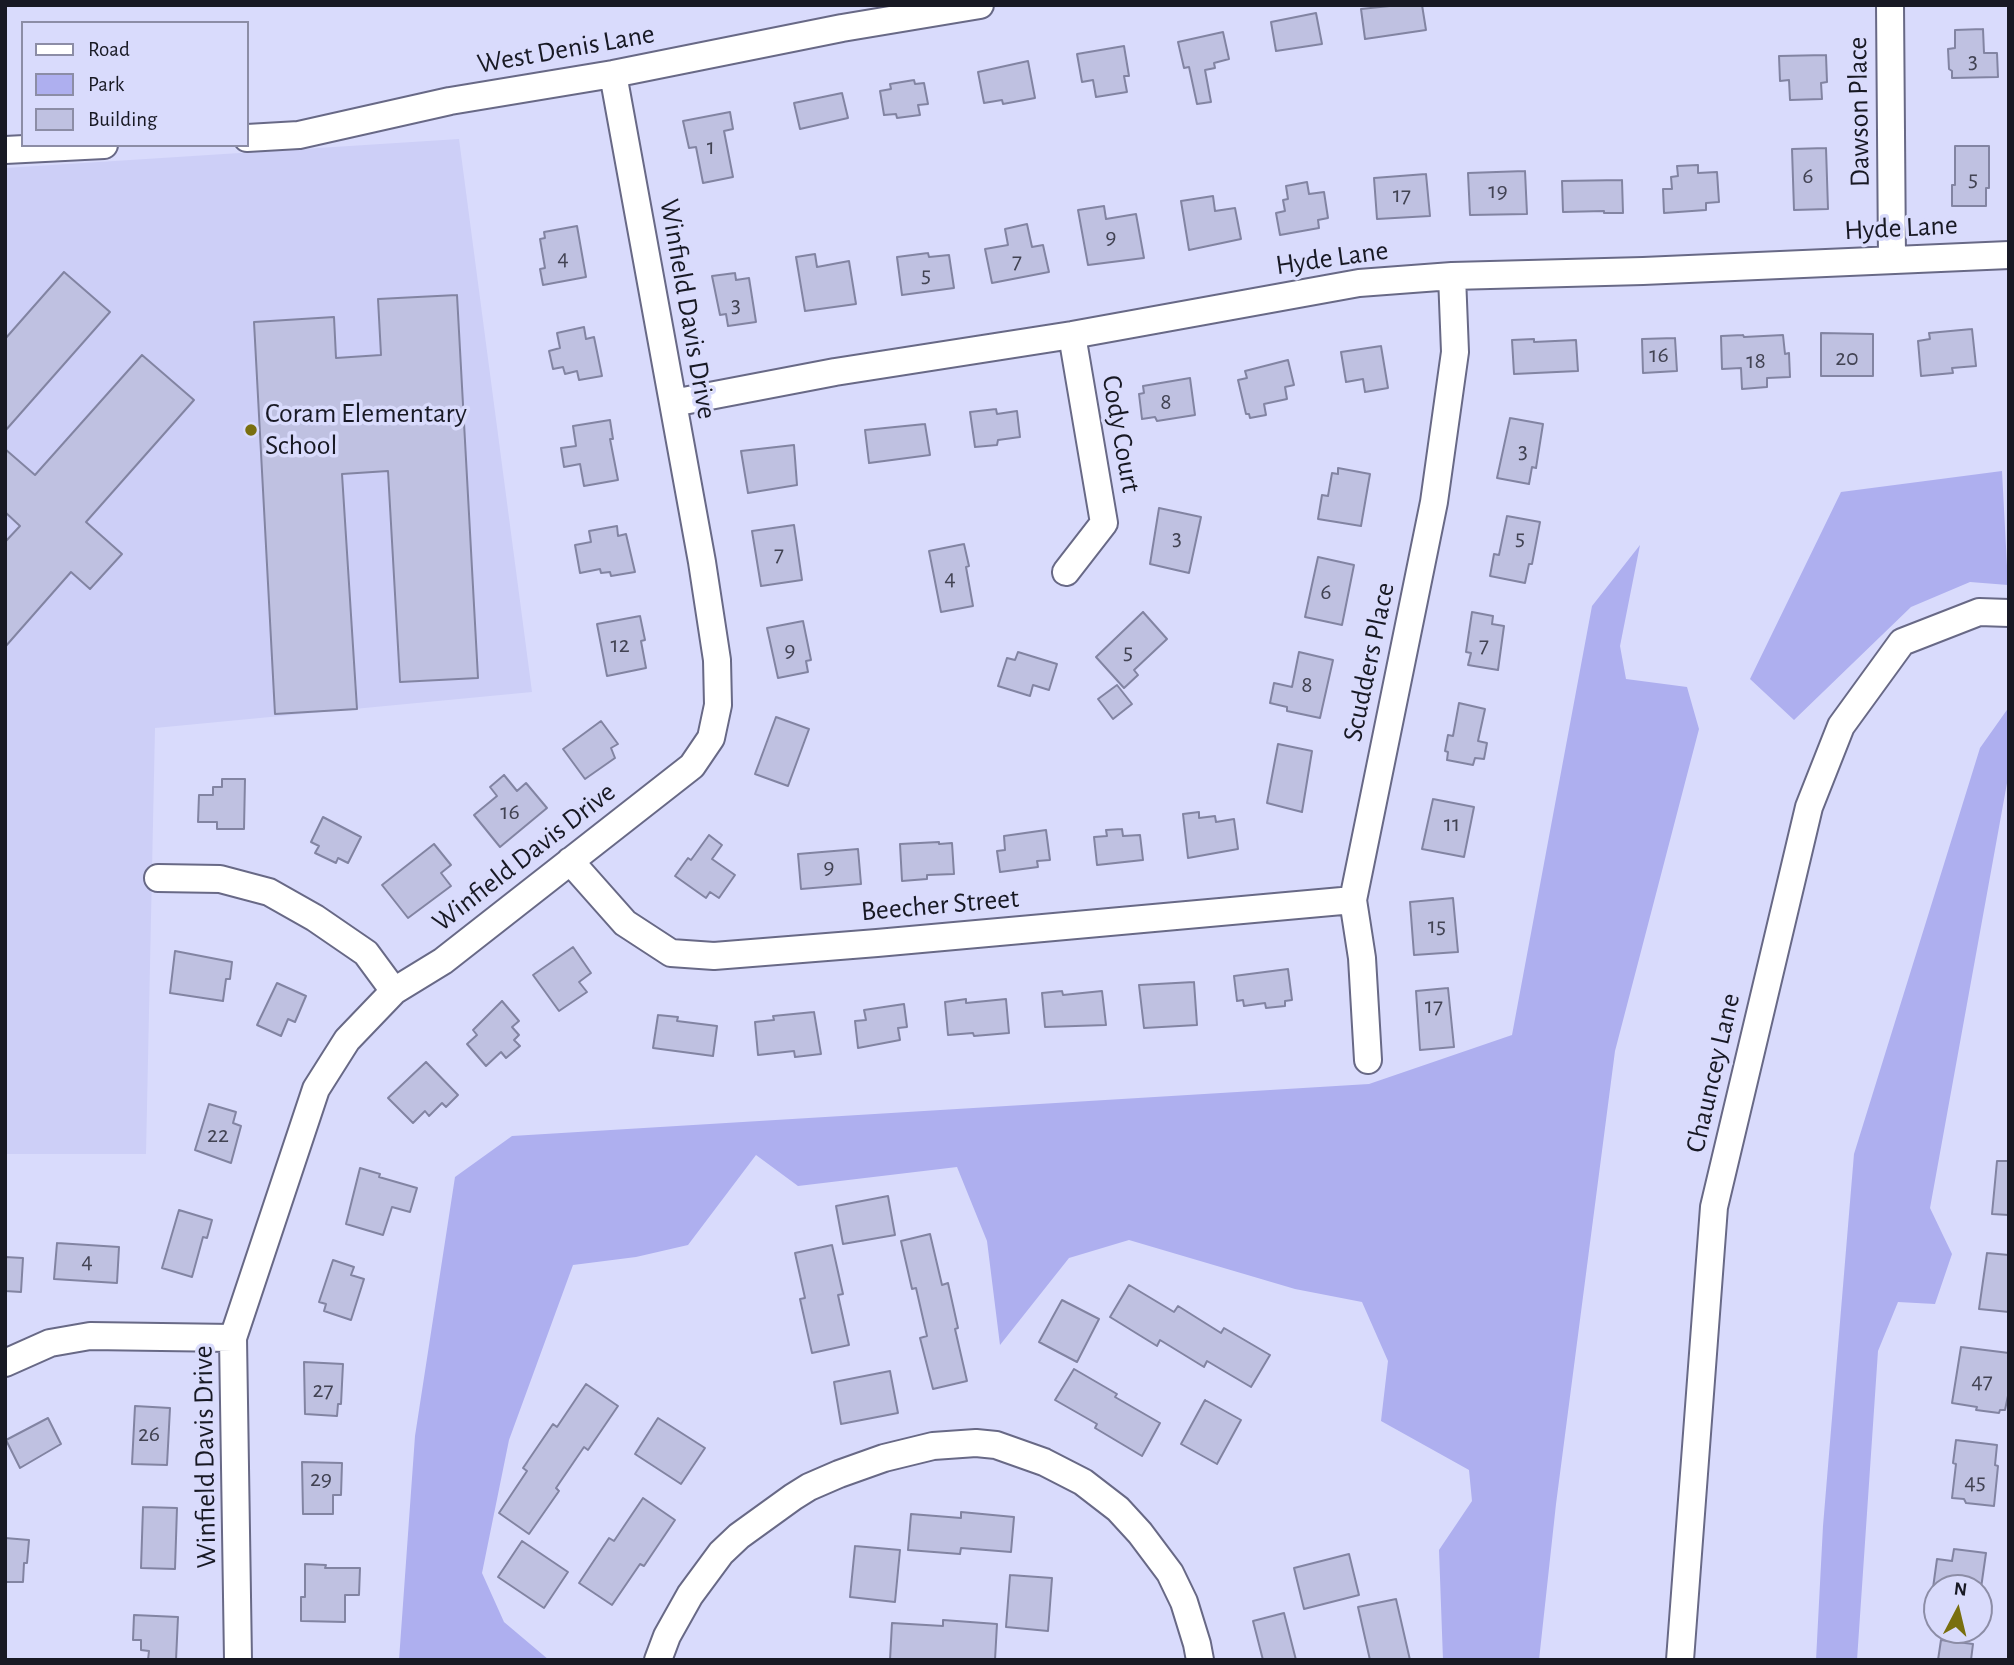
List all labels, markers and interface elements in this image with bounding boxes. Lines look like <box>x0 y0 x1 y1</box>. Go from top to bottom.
street label: West Denis Lane <box>475 17 657 81</box>
legend <box>21 21 248 147</box>
street label: Dawson Place <box>1841 36 1877 188</box>
text: Road <box>88 39 130 60</box>
house number: 3 <box>1968 47 1978 75</box>
text: Park <box>88 74 124 95</box>
text: Building <box>88 109 157 130</box>
house number: 1 <box>707 133 715 161</box>
house number: 6 <box>1802 162 1814 190</box>
house number: 5 <box>1968 165 1978 193</box>
house number: 19 <box>1488 177 1508 205</box>
house number: 17 <box>1393 181 1411 209</box>
street label: Winfield Davis Drive <box>652 196 724 422</box>
street label: Hyde Lane <box>1843 208 1959 248</box>
house number: 9 <box>1105 223 1117 251</box>
street label: Hyde Lane <box>1273 233 1391 283</box>
house number: 4 <box>557 244 569 272</box>
house number: 7 <box>1012 247 1022 275</box>
house number: 5 <box>921 261 931 289</box>
house number: 3 <box>731 291 741 319</box>
house number: 16 <box>1649 341 1669 369</box>
house number: 20 <box>1835 344 1859 372</box>
house number: 18 <box>1746 347 1766 375</box>
street label: Cody Court <box>1094 373 1148 495</box>
house number: 8 <box>1160 388 1172 416</box>
place label: Coram Elementary School <box>265 397 467 463</box>
marker: Coram Elementary School <box>243 422 259 438</box>
house number: 3 <box>1518 437 1528 465</box>
house number: 3 <box>1172 524 1182 552</box>
house number: 5 <box>1515 524 1525 552</box>
house number: 7 <box>774 540 784 568</box>
house number: 4 <box>944 564 956 592</box>
house number: 6 <box>1320 578 1332 606</box>
street label: Scudders Place <box>1336 579 1402 745</box>
house number: 12 <box>610 631 630 659</box>
house number: 7 <box>1479 631 1489 659</box>
house number: 9 <box>784 636 796 664</box>
house number: 5 <box>1123 638 1133 666</box>
house number: 8 <box>1301 671 1313 699</box>
street label: Winfield Davis Drive <box>426 775 622 939</box>
house number: 16 <box>500 798 520 826</box>
house number: 11 <box>1444 810 1460 838</box>
house number: 9 <box>823 853 835 881</box>
street label: Beecher Street <box>860 881 1020 929</box>
house number: 15 <box>1428 912 1446 940</box>
street label: Chauncey Lane <box>1678 990 1748 1156</box>
house number: 17 <box>1425 992 1443 1020</box>
house number: 22 <box>207 1121 229 1149</box>
house number: 4 <box>81 1247 93 1275</box>
street label: Winfield Davis Drive <box>186 1345 224 1569</box>
house number: 47 <box>1971 1367 1993 1395</box>
house number: 27 <box>313 1376 333 1404</box>
house number: 26 <box>138 1420 160 1448</box>
house number: 29 <box>310 1465 332 1493</box>
house number: 45 <box>1964 1468 1986 1496</box>
north arrow <box>1923 1574 1993 1644</box>
text: N <box>1953 1579 1968 1600</box>

